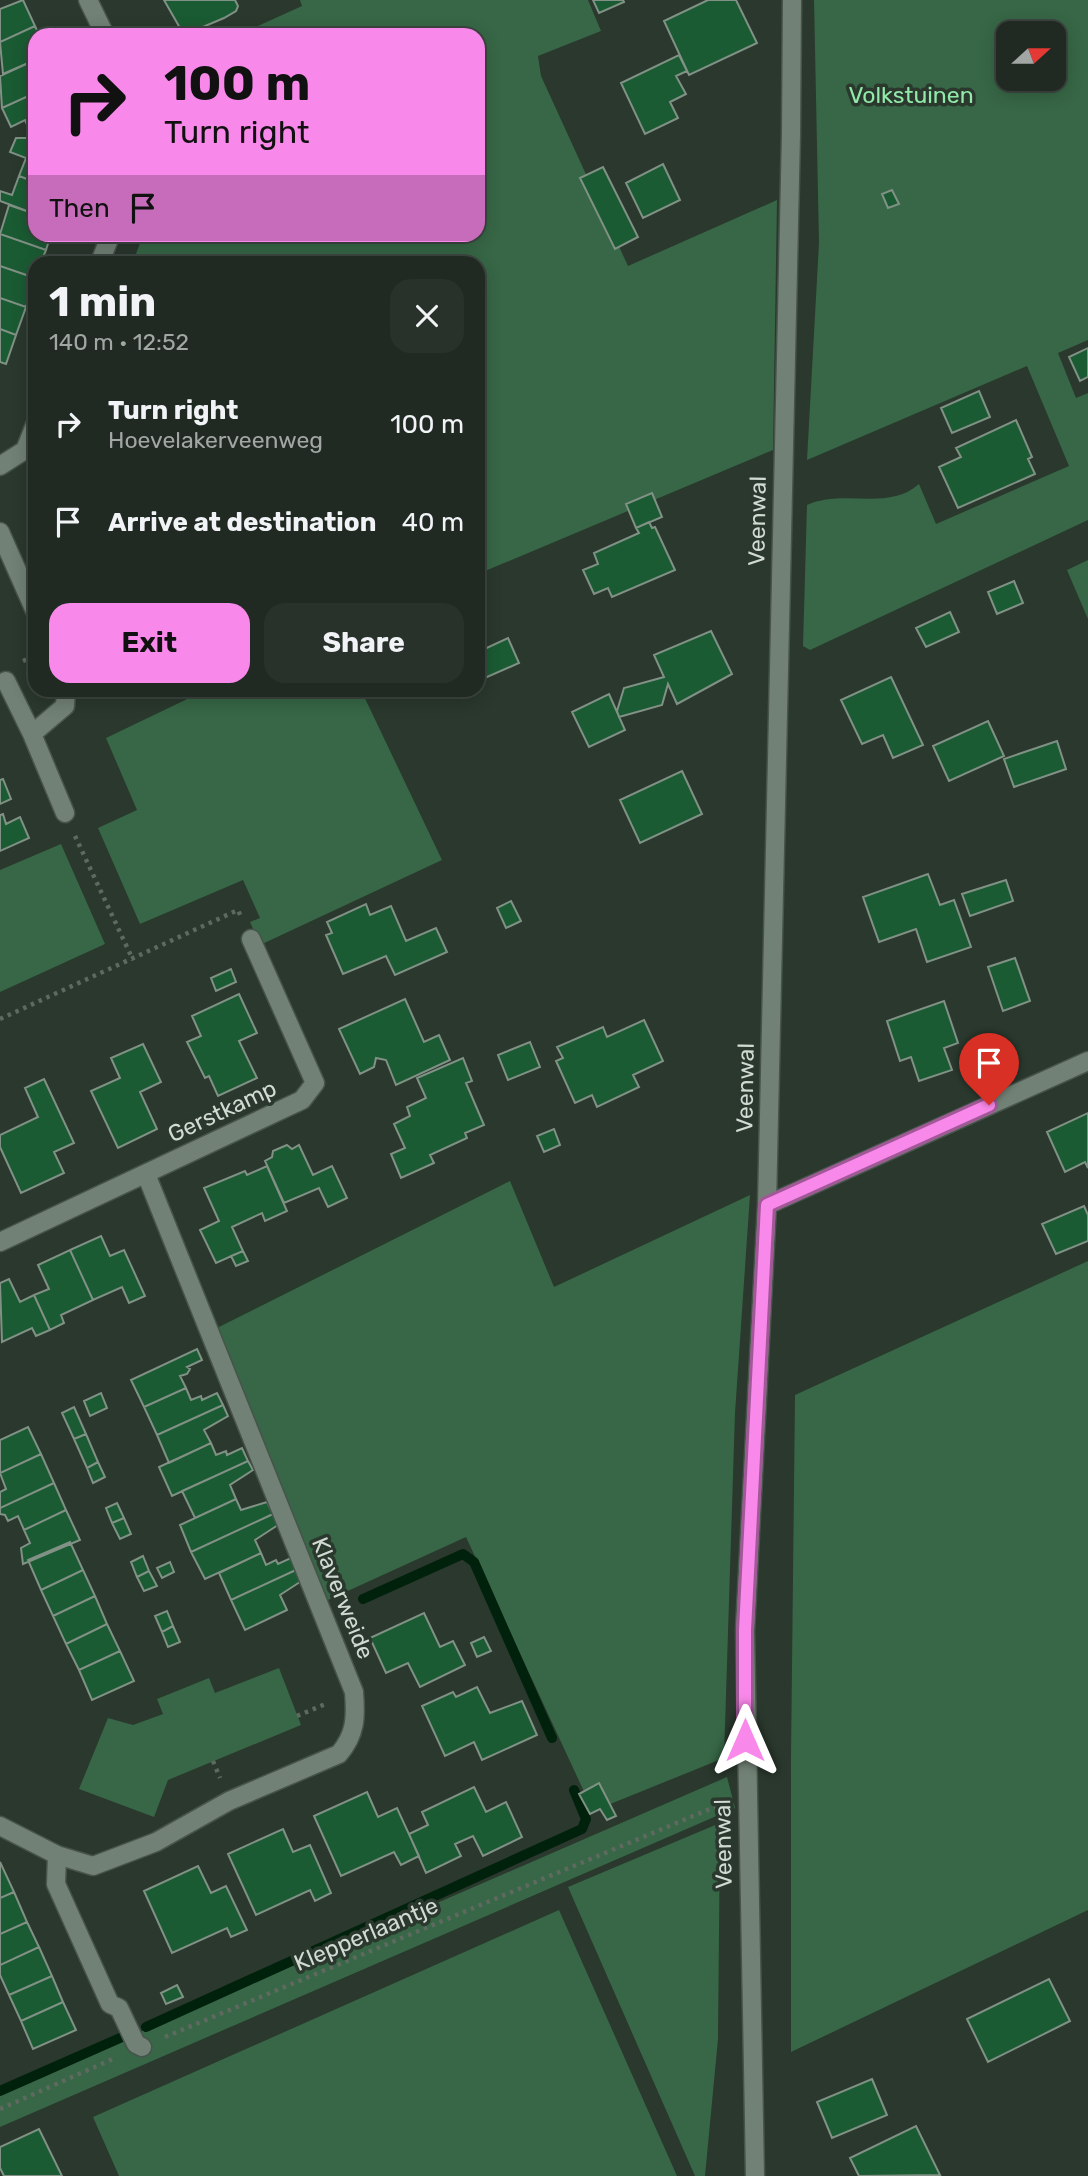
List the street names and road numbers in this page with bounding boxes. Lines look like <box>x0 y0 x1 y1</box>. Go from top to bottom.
street label: Veenwal <box>742 476 772 566</box>
street label: Veenwal <box>730 1043 760 1133</box>
street label: Gerstkamp <box>163 1074 281 1148</box>
street label: Klaverweide <box>306 1533 380 1663</box>
street label: Veenwal <box>708 1799 738 1889</box>
street label: Klepperlaantje <box>290 1891 442 1977</box>

